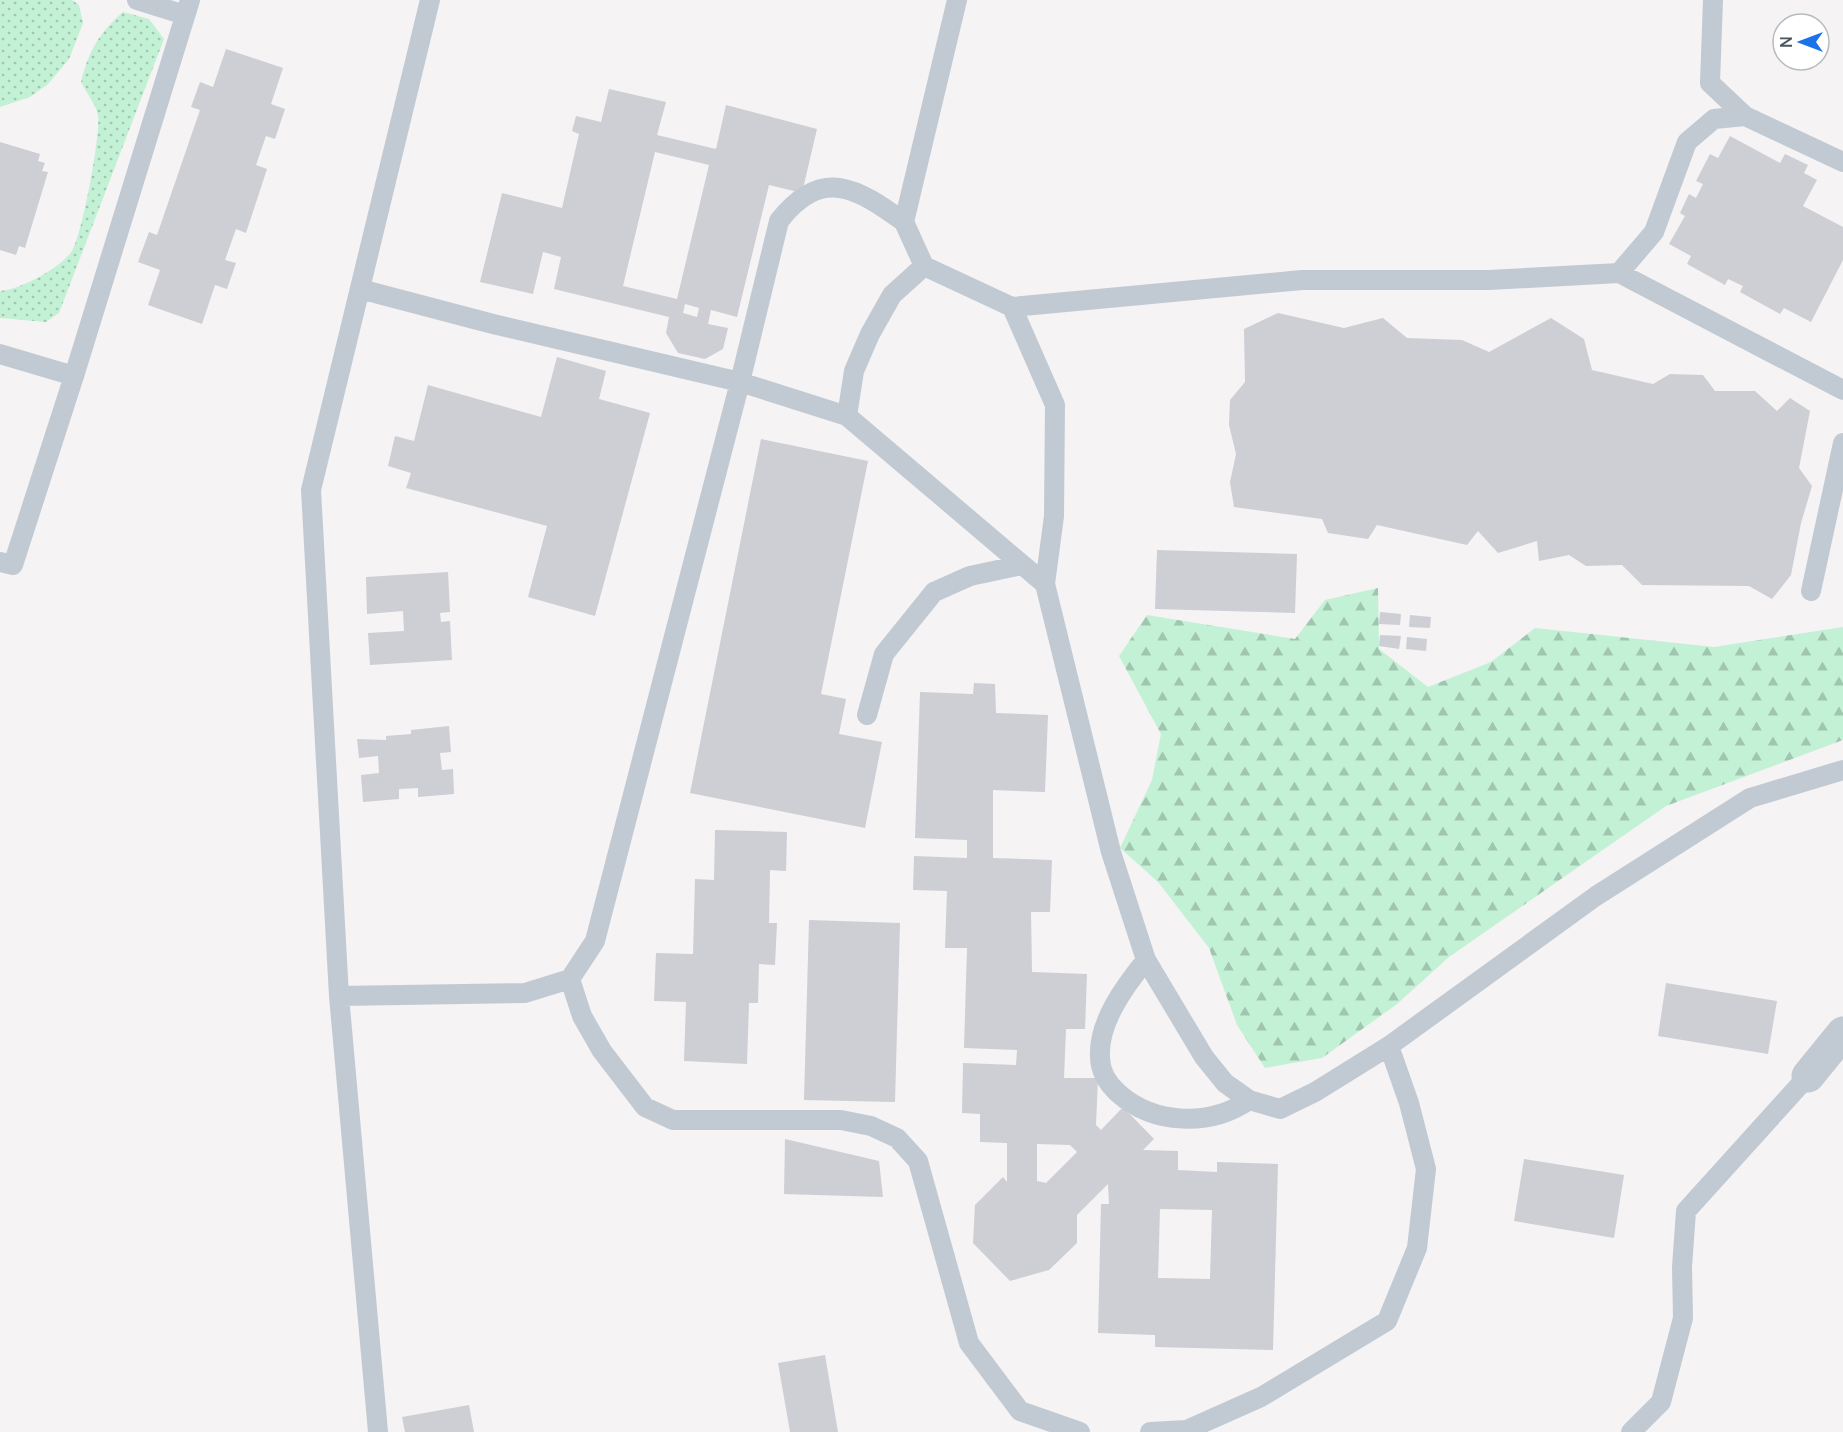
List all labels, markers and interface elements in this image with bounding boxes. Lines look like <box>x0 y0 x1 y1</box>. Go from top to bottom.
north arrow <box>1771 12 1831 72</box>
text: N <box>1775 36 1797 48</box>

